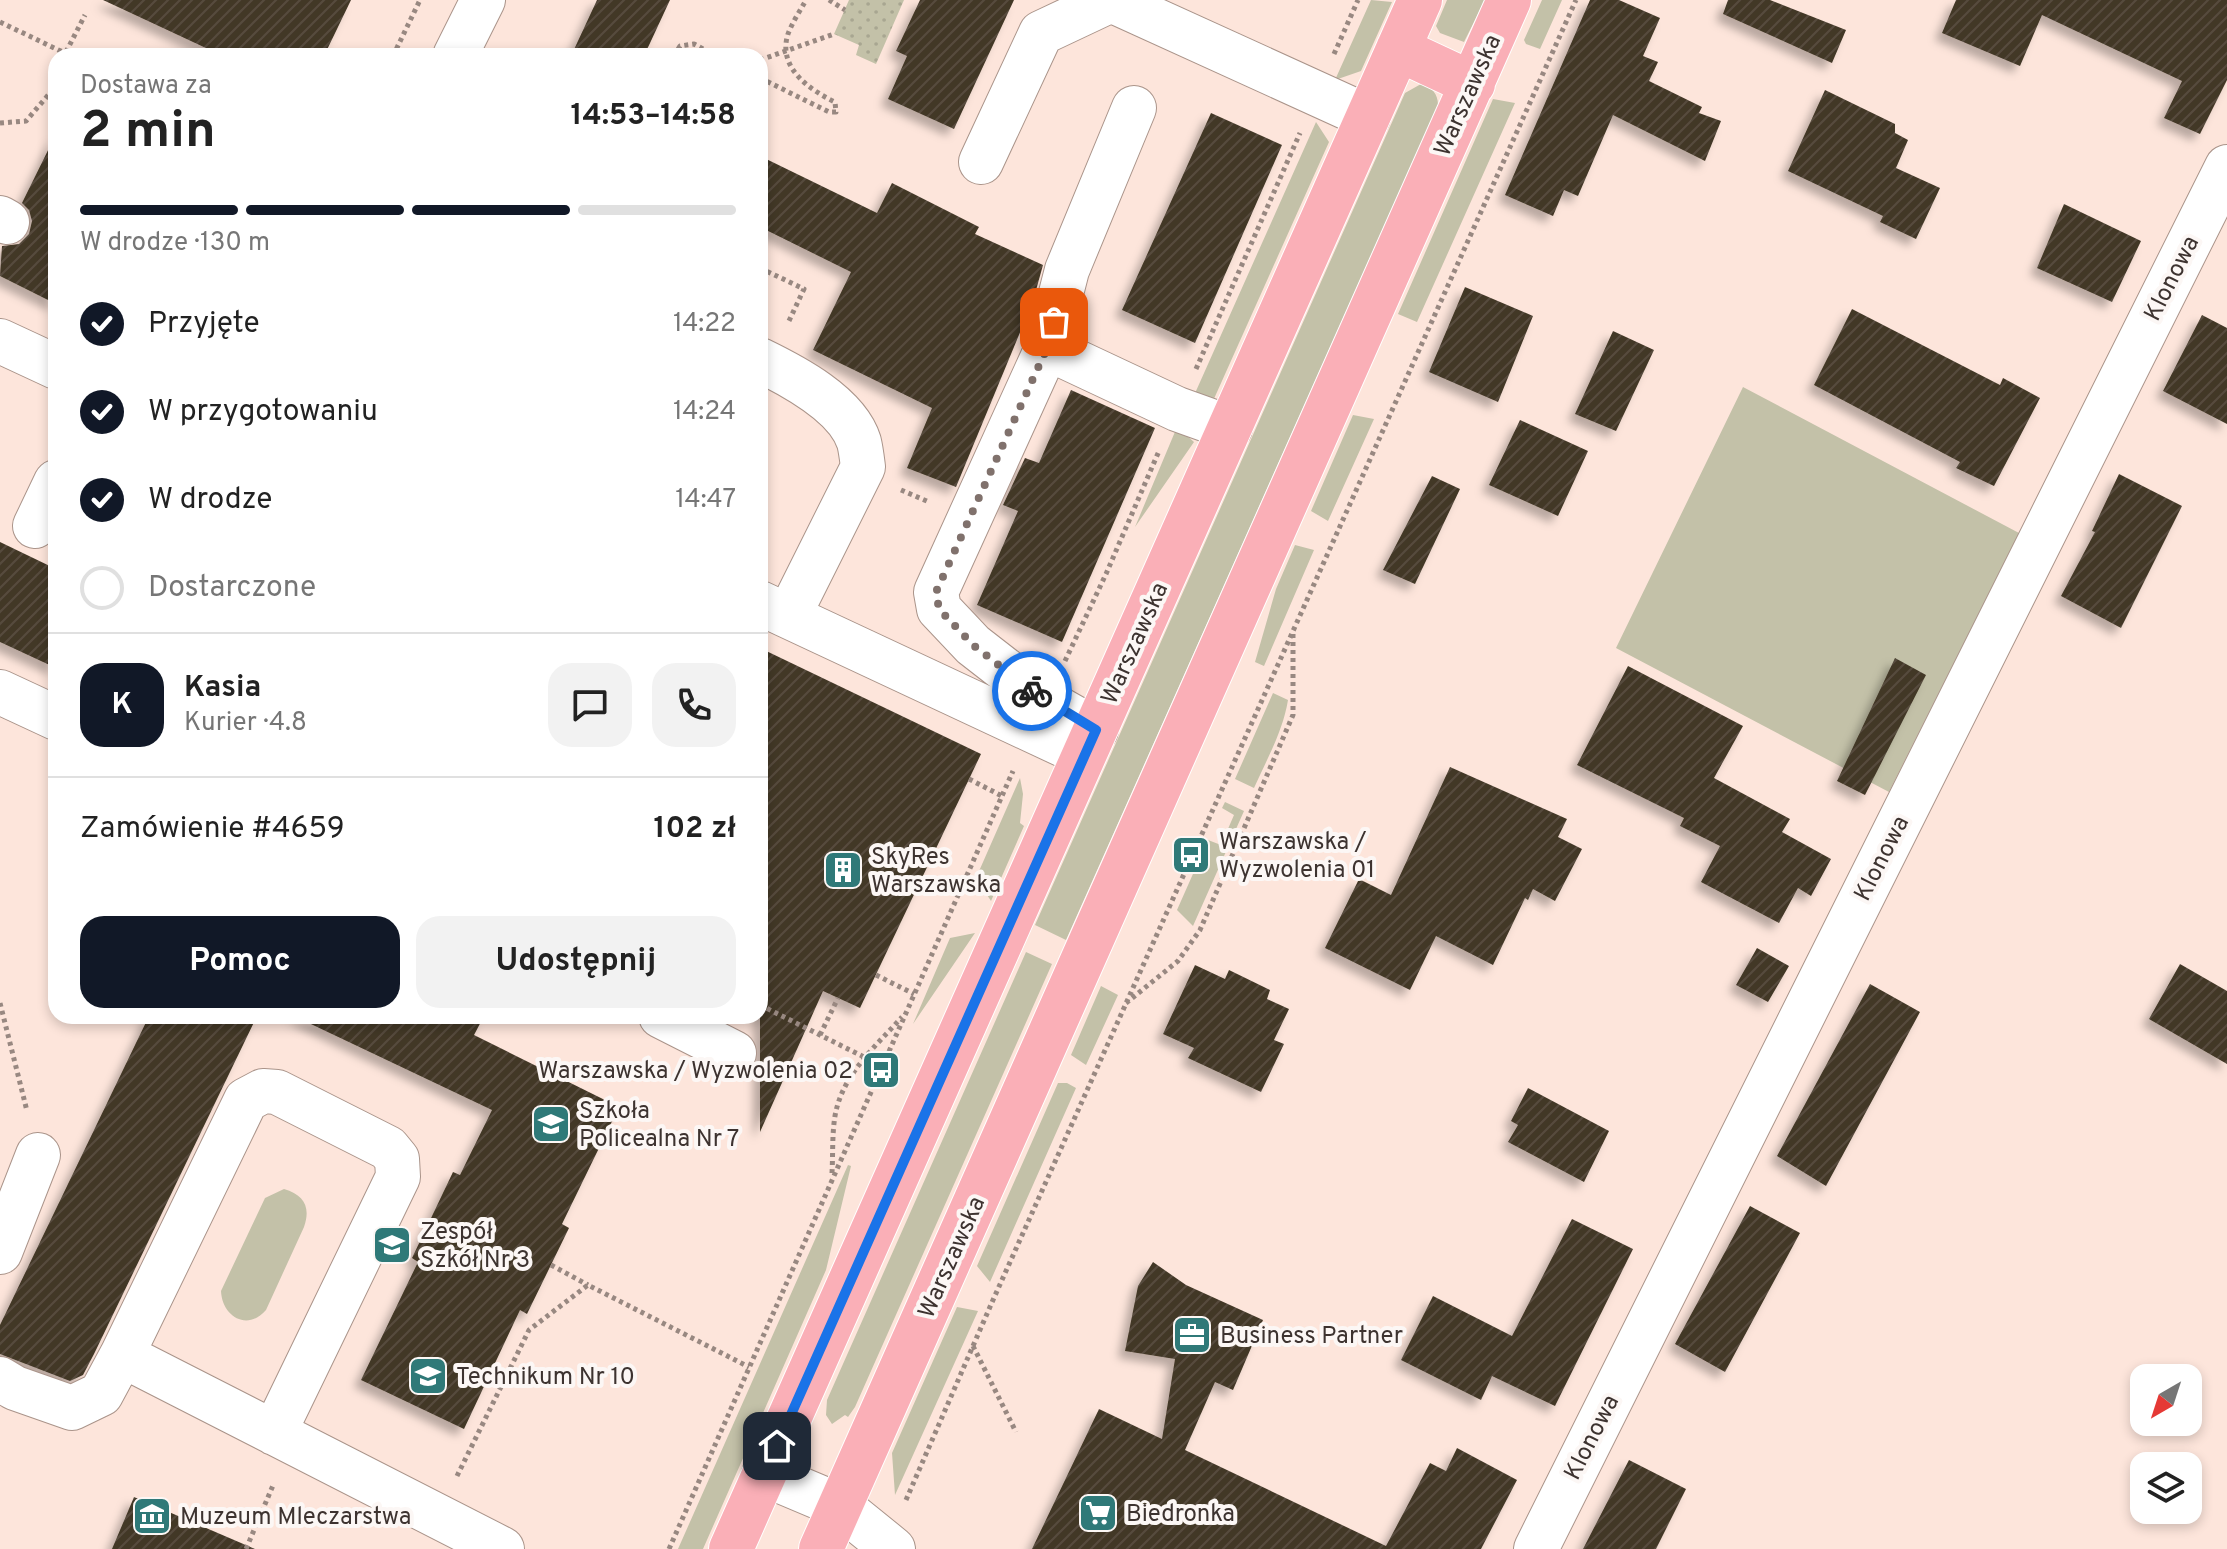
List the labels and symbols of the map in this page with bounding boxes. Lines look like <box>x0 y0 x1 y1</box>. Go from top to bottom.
street label: Warszawska <box>1429 30 1509 161</box>
street label: Klonowa <box>2139 231 2207 327</box>
pin <box>1020 288 1088 356</box>
street label: Warszawska <box>1096 578 1176 709</box>
courier <box>992 651 1072 731</box>
street label: Klonowa <box>1849 811 1917 907</box>
place label: Warszawska / Wyzwolenia 01 <box>1219 828 1375 886</box>
bus stop icon: Warszawska / Wyzwolenia 01 <box>1170 834 1212 876</box>
place label: SkyRes Warszawska <box>871 843 1001 901</box>
building icon: SkyRes Warszawska <box>822 849 864 891</box>
bus stop icon: Warszawska / Wyzwolenia 02 <box>860 1049 902 1091</box>
place label: Warszawska / Wyzwolenia 02 <box>538 1057 853 1087</box>
place label: Szkoła Policealna Nr 7 <box>579 1097 739 1155</box>
school or university icon: Szkoła Policealna Nr 7 <box>530 1103 572 1145</box>
street label: Warszawska <box>913 1192 993 1323</box>
place label: Zespół Szkół Nr 3 <box>420 1218 530 1276</box>
school or university icon: Zespół Szkół Nr 3 <box>371 1224 413 1266</box>
office icon: Business Partner <box>1171 1314 1213 1356</box>
place label: Business Partner <box>1220 1322 1403 1352</box>
school or university icon: Technikum Nr 10 <box>407 1355 449 1397</box>
place label: Technikum Nr 10 <box>456 1363 635 1393</box>
north arrow <box>2130 1364 2202 1436</box>
street label: Klonowa <box>1559 1390 1627 1486</box>
pin <box>743 1412 811 1480</box>
supermarket icon: Biedronka <box>1077 1492 1119 1534</box>
museum icon: Muzeum Mleczarstwa <box>131 1495 173 1537</box>
place label: Biedronka <box>1126 1500 1235 1530</box>
place label: Muzeum Mleczarstwa <box>180 1503 411 1533</box>

